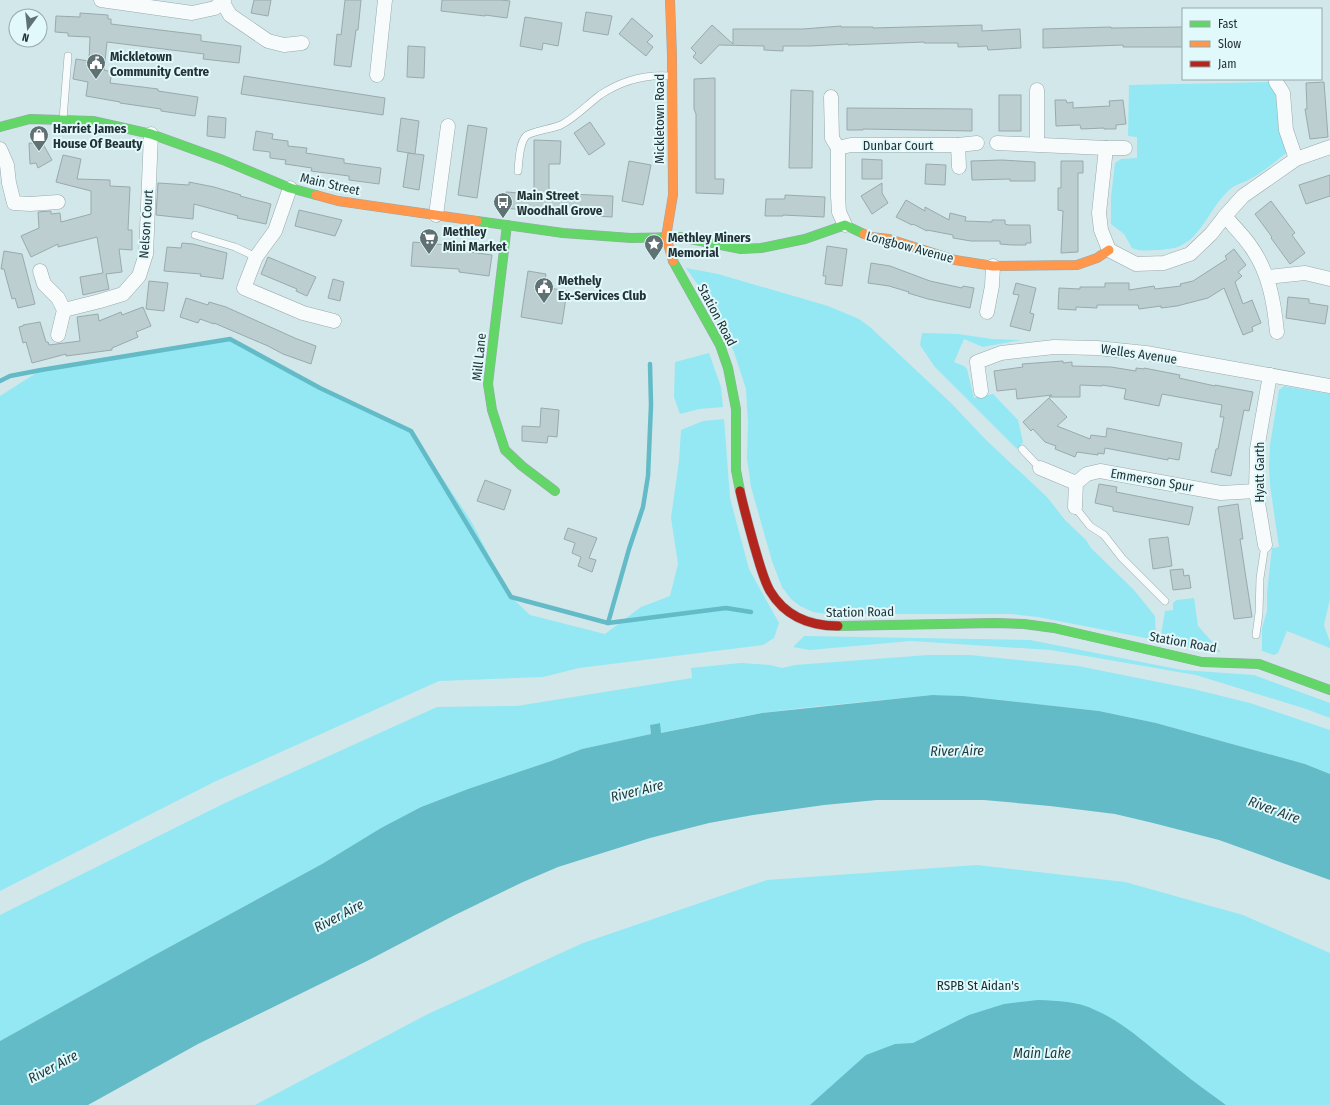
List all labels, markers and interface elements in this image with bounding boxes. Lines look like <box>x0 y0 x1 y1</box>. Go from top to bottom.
north arrow <box>8 8 48 48</box>
legend <box>1182 8 1322 80</box>
text: Fast <box>1218 17 1237 31</box>
text: N <box>21 30 30 44</box>
text: Slow <box>1218 37 1241 51</box>
place label: Mickletown Community Centre <box>110 49 210 79</box>
public building icon: Mickletown Community Centre <box>85 52 107 80</box>
text: Jam <box>1218 57 1236 71</box>
street label: Mickletown Road <box>652 74 667 164</box>
place label: Harriet James House Of Beauty <box>53 121 143 151</box>
shop icon: Harriet James House Of Beauty <box>28 124 50 152</box>
street label: Dunbar Court <box>863 138 934 153</box>
street label: Main Street <box>299 170 362 198</box>
street label: Nelson Court <box>136 188 156 259</box>
place label: Main Street Woodhall Grove <box>517 188 603 218</box>
bus stop icon: Main Street Woodhall Grove <box>492 191 514 219</box>
place label: Methley Mini Market <box>443 224 507 254</box>
supermarket icon: Methley Mini Market <box>418 227 440 255</box>
street label: Longbow Avenue <box>865 228 955 266</box>
place label: Methley Miners Memorial <box>668 230 751 260</box>
place icon: Methley Miners Memorial <box>643 233 665 261</box>
place label: Methely Ex-Services Club <box>558 273 646 303</box>
public building icon: Methely Ex-Services Club <box>533 276 555 304</box>
street label: Station Road <box>694 281 740 349</box>
street label: Mill Lane <box>469 332 489 382</box>
street label: Welles Avenue <box>1100 341 1178 367</box>
street label: Hyatt Garth <box>1252 442 1267 502</box>
street label: Emmerson Spur <box>1109 465 1195 495</box>
street label: Station Road <box>826 604 894 620</box>
street label: Station Road <box>1148 629 1218 655</box>
water label: River Aire <box>930 742 984 760</box>
water label: River Aire <box>609 776 666 806</box>
water label: River Aire <box>1246 793 1303 827</box>
water label: River Aire <box>311 896 367 936</box>
park label: RSPB St Aidan's <box>937 978 1020 993</box>
water label: Main Lake <box>1013 1045 1071 1062</box>
water label: River Aire <box>25 1047 81 1087</box>

